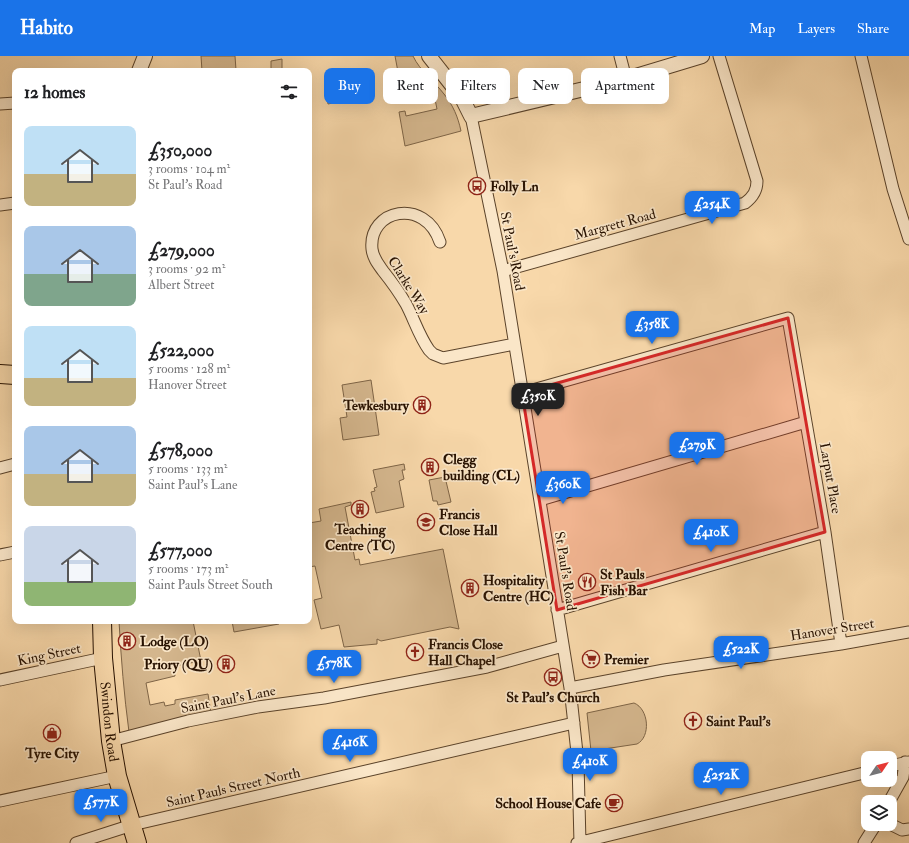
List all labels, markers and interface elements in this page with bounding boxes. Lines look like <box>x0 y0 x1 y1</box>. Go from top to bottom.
text: Habito <box>20 16 73 40</box>
text: Map <box>749 20 775 37</box>
text: Layers <box>797 20 835 37</box>
text: Share <box>857 20 889 37</box>
chip: Buy <box>324 68 375 104</box>
chip: Rent <box>383 68 438 104</box>
chip: Filters <box>446 68 510 104</box>
chip: New <box>518 68 573 104</box>
chip: Apartment <box>581 68 669 104</box>
icon: filters <box>278 81 300 103</box>
text: 12 homes <box>24 82 85 103</box>
text: £350,000 <box>148 140 212 161</box>
icon: home <box>56 142 104 190</box>
text: 3 rooms · 104 m² <box>148 161 230 177</box>
bus stop icon: Folly Ln <box>467 176 487 196</box>
text: St Paul's Road <box>148 177 222 193</box>
place label: Folly Ln <box>490 178 539 196</box>
pin: £254K <box>684 191 740 225</box>
text: £254K <box>694 196 730 212</box>
street label: Margrett Road <box>573 205 658 244</box>
street label: St Paul's Road <box>497 210 529 292</box>
text: £279,000 <box>148 240 215 261</box>
icon: home <box>56 242 104 290</box>
street label: Clarke Way <box>383 253 433 319</box>
text: 3 rooms · 92 m² <box>148 261 225 277</box>
text: Albert Street <box>148 277 214 293</box>
pin: £358K <box>624 311 680 345</box>
text: £358K <box>635 316 669 332</box>
text: £522,000 <box>148 340 214 361</box>
icon: home <box>56 342 104 390</box>
text: 5 rooms · 128 m² <box>148 361 230 377</box>
text: Hanover Street <box>148 377 227 393</box>
pin: £350K <box>510 383 566 417</box>
text: £350K <box>520 388 556 404</box>
building icon: Tewkesbury <box>412 395 432 415</box>
place label: Tewkesbury <box>342 397 410 415</box>
pin: £279K <box>669 432 725 466</box>
text: £279K <box>678 437 716 453</box>
text: £578,000 <box>148 440 213 461</box>
street label: Larput Place <box>815 441 845 515</box>
icon: home <box>56 442 104 490</box>
place label: Clegg building (CL) <box>442 451 520 485</box>
building icon: Clegg building (CL) <box>420 457 440 477</box>
text: 5 rooms · 133 m² <box>148 461 227 477</box>
pin: £360K <box>535 471 591 505</box>
text: £360K <box>545 476 581 492</box>
text: Saint Paul's Lane <box>148 477 238 493</box>
building icon: Teaching Centre (TC) <box>350 499 370 519</box>
place label: Francis Close Hall <box>439 506 498 539</box>
school or university icon: Francis Close Hall <box>416 512 436 532</box>
pin: £410K <box>683 519 739 553</box>
place label: Teaching Centre (TC) <box>325 521 395 554</box>
text: £410K <box>693 524 729 540</box>
street label: St Paul's Road <box>551 530 580 612</box>
text: £577,000 <box>148 540 212 561</box>
icon: home <box>56 542 104 590</box>
text: 5 rooms · 173 m² <box>148 561 228 577</box>
place label: St Pauls Fish Bar <box>600 566 648 599</box>
place label: Hospitality Centre (HC) <box>483 572 554 605</box>
restaurant icon: St Pauls Fish Bar <box>577 572 597 592</box>
text: Saint Pauls Street South <box>148 577 273 593</box>
building icon: Hospitality Centre (HC) <box>460 578 480 598</box>
street label: Hanover Street <box>789 614 876 645</box>
building icon: Lodge (LO) <box>117 631 137 651</box>
place label: Lodge (LO) <box>140 633 209 651</box>
place label: Francis Close Hall Chapel <box>428 636 503 670</box>
pin: £522K <box>713 636 769 670</box>
street label: King Street <box>16 639 83 669</box>
text: £522K <box>723 641 759 657</box>
church icon: Francis Close Hall Chapel <box>405 642 425 662</box>
supermarket icon: Premier <box>581 649 601 669</box>
pin: £578K <box>306 650 362 684</box>
place label: Premier <box>604 651 649 668</box>
building icon: Priory (QU) <box>216 654 236 674</box>
text: £578K <box>316 655 352 671</box>
place label: Priory (QU) <box>144 656 213 674</box>
bus stop icon: St Paul's Church <box>543 667 563 687</box>
street label: Swindon Road <box>96 681 122 763</box>
street label: Saint Paul's Lane <box>179 682 277 717</box>
place label: St Paul's Church <box>506 689 601 706</box>
church icon: Saint Paul's <box>683 711 703 731</box>
place label: Saint Paul's <box>706 713 771 730</box>
shop icon: Tyre City <box>42 723 62 743</box>
pin: £416K <box>322 729 378 763</box>
text: £416K <box>332 734 368 750</box>
place label: Tyre City <box>24 745 80 763</box>
pin: £410K <box>562 748 618 782</box>
north arrow <box>861 751 897 787</box>
map controls <box>861 751 897 831</box>
text: £410K <box>572 753 608 769</box>
pin: £252K <box>693 762 749 796</box>
street label: Saint Pauls Street North <box>165 764 302 811</box>
text: £252K <box>703 767 739 783</box>
pin: £577K <box>73 789 129 823</box>
cafe icon: School House Cafe <box>604 793 624 813</box>
text: £577K <box>83 794 119 810</box>
place label: School House Cafe <box>495 795 601 812</box>
button: layers <box>861 795 897 831</box>

